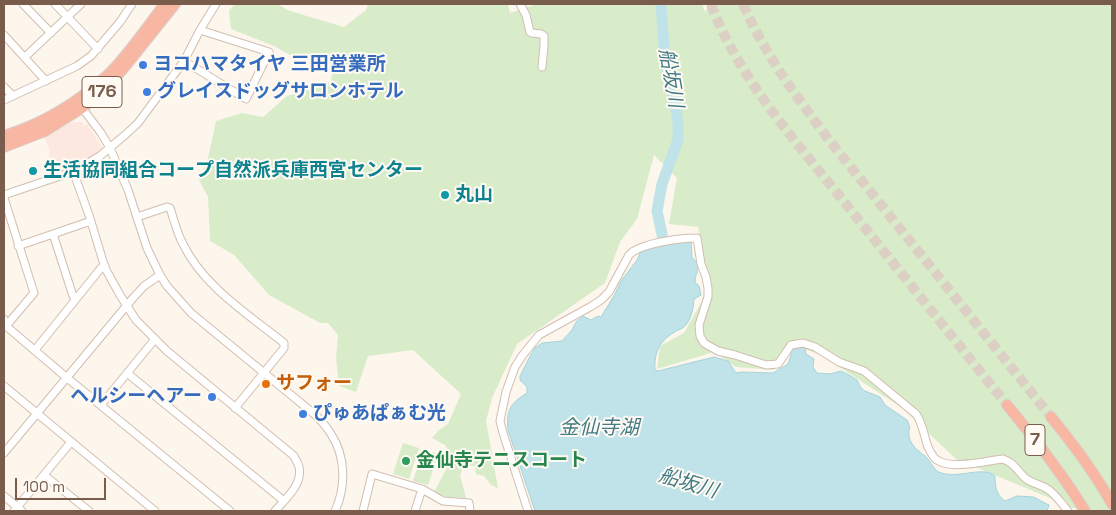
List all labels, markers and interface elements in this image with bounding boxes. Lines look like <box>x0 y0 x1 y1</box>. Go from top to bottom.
water label: 船坂川 <box>653 46 687 110</box>
place label: ヨコハマタイヤ 三田営業所 <box>153 54 386 76</box>
marker: ヨコハマタイヤ 三田営業所 <box>137 59 149 71</box>
road number: 176 <box>82 76 122 108</box>
place label: グレイスドッグサロンホテル <box>157 81 404 103</box>
marker: グレイスドッグサロンホテル <box>141 86 153 98</box>
place label: 生活協同組合コープ自然派兵庫西宮センター <box>43 160 423 182</box>
marker: 生活協同組合コープ自然派兵庫西宮センター <box>27 165 39 177</box>
place label: 丸山 <box>455 184 493 206</box>
marker: 丸山 <box>439 189 451 201</box>
place label: サフォー <box>276 373 352 395</box>
marker: サフォー <box>260 378 272 390</box>
place label: ヘルシーヘアー <box>70 386 202 408</box>
marker: ヘルシーヘアー <box>206 391 218 403</box>
place label: ぴゅあぱぁむ光 <box>313 403 446 425</box>
marker: ぴゅあぱぁむ光 <box>297 408 309 420</box>
water label: 金仙寺湖 <box>559 417 639 441</box>
road number: 7 <box>1025 424 1045 456</box>
place label: 金仙寺テニスコート <box>416 450 587 472</box>
marker: 金仙寺テニスコート <box>400 455 412 467</box>
water label: 船坂川 <box>656 464 720 504</box>
scale bar <box>18 468 109 500</box>
text: 100 m <box>23 477 65 496</box>

